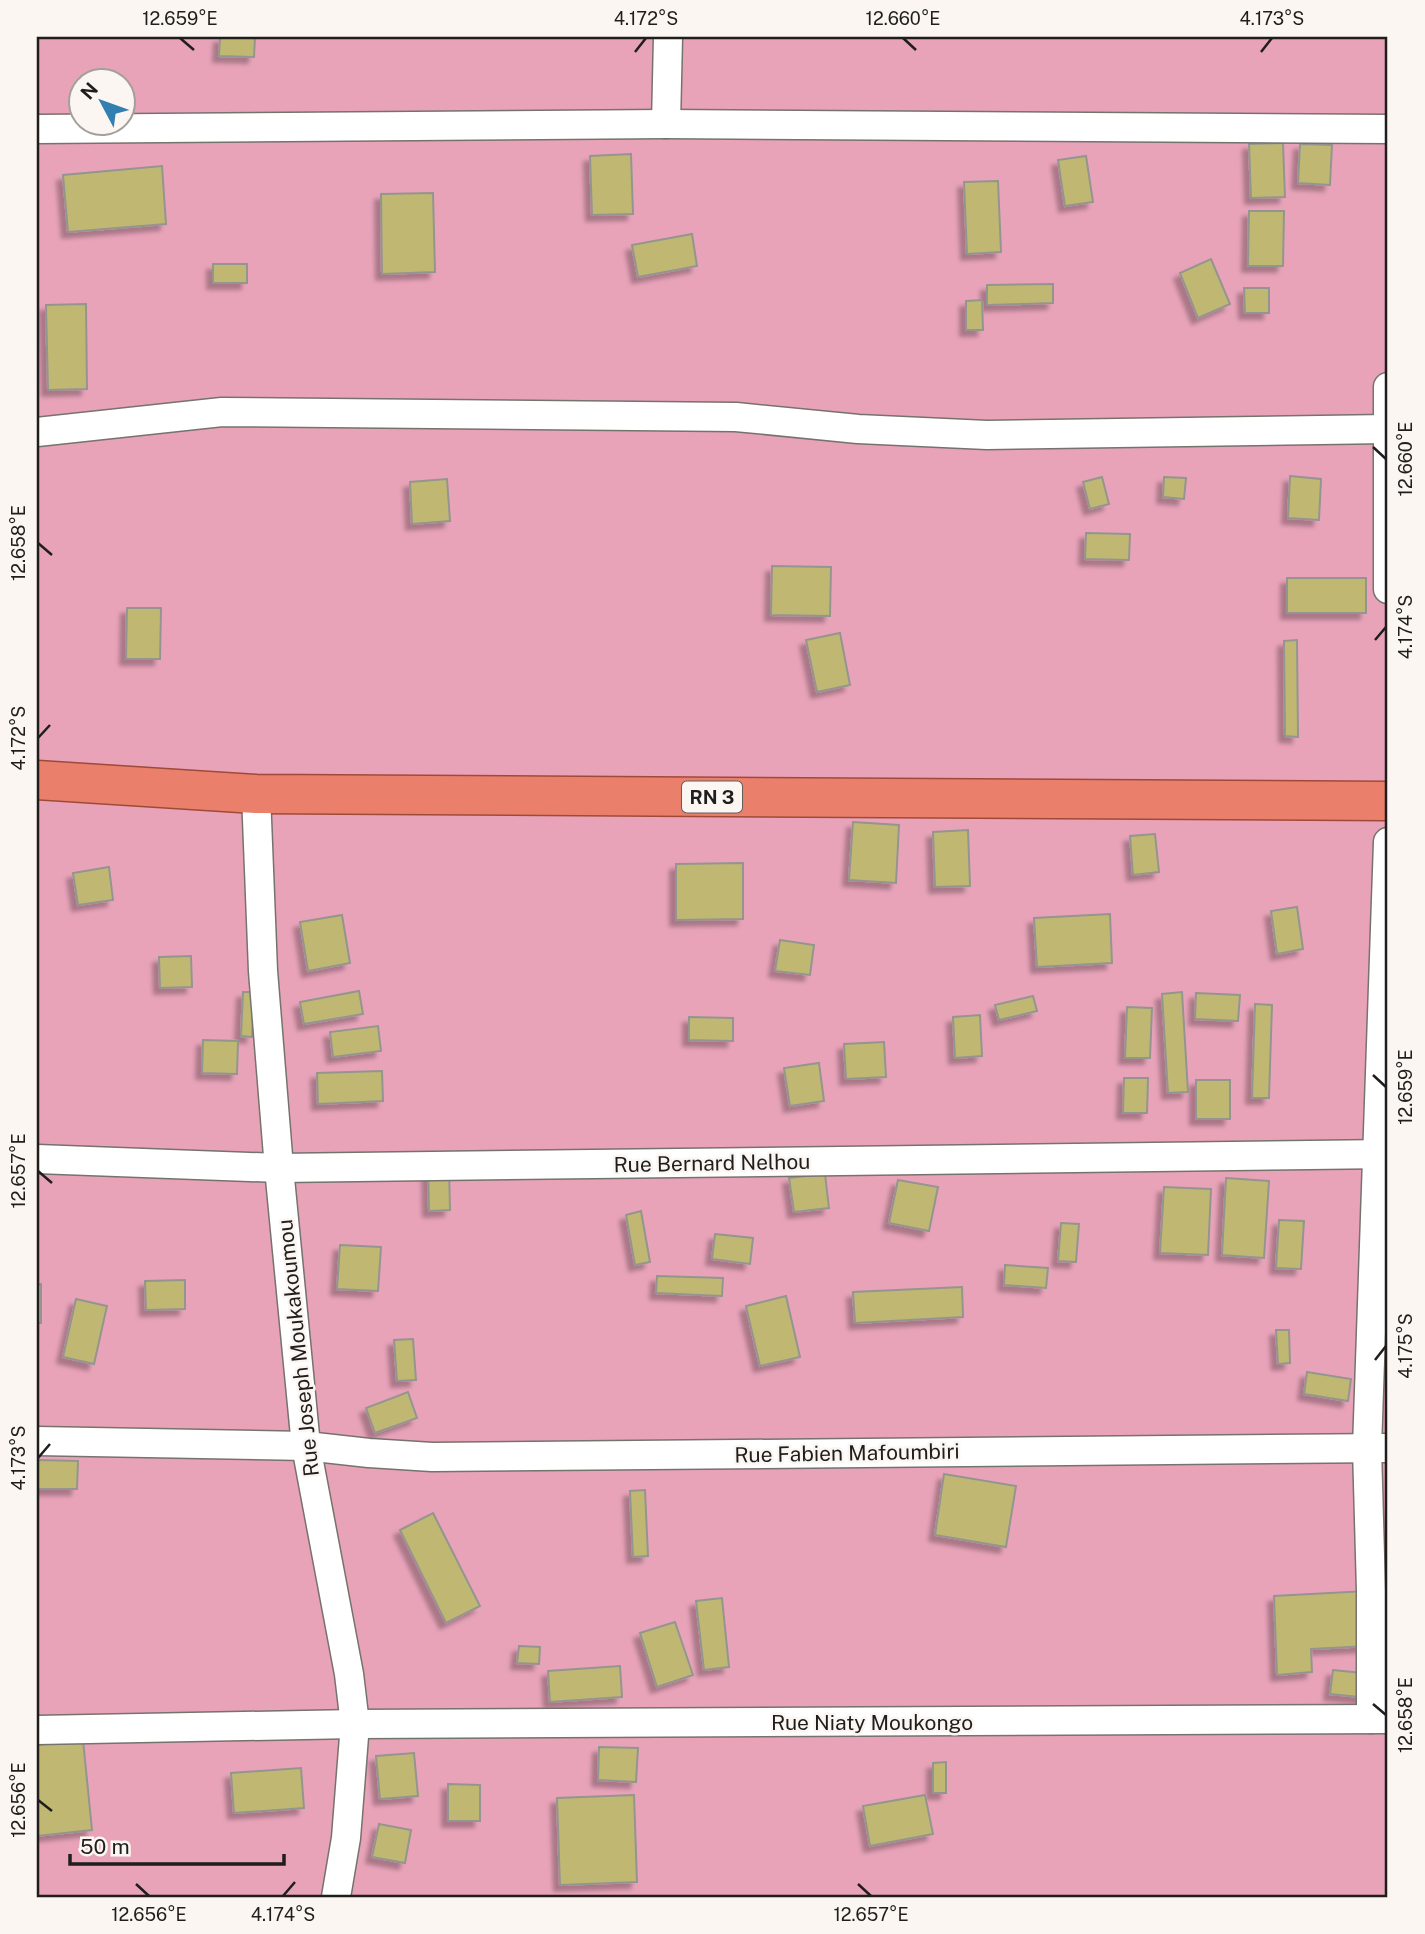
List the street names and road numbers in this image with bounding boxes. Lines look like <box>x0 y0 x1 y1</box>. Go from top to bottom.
road number: RN 3 <box>682 782 742 812</box>
street label: Rue Bernard Nelhou <box>613 1149 811 1177</box>
street label: Rue Joseph Moukakoumou <box>272 1218 324 1478</box>
street label: Rue Fabien Mafoumbiri <box>734 1439 960 1467</box>
street label: Rue Niaty Moukongo <box>771 1710 973 1735</box>

